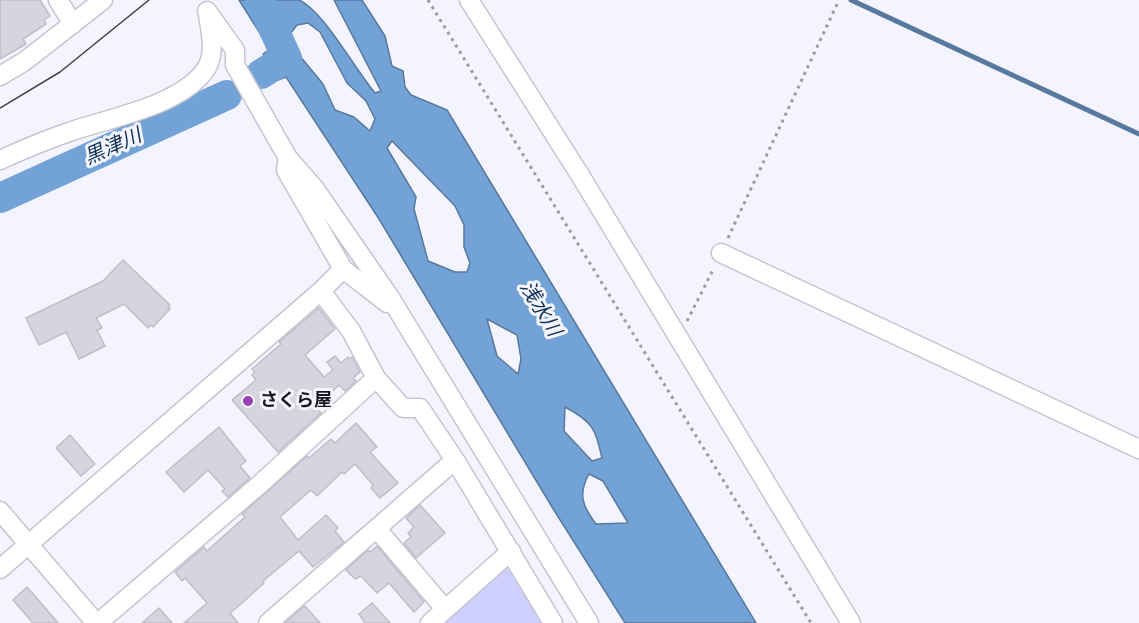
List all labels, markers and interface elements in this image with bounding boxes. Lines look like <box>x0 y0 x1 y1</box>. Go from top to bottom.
water label: 黒津川 <box>81 124 145 170</box>
water label: 浅水川 <box>514 277 566 341</box>
place label: さくら屋 <box>260 390 332 412</box>
marker: さくら屋 <box>241 394 255 408</box>

